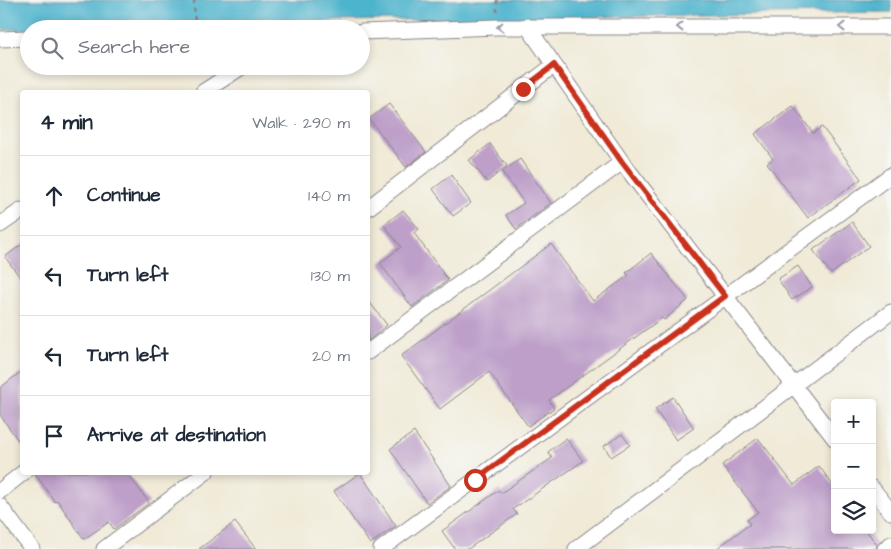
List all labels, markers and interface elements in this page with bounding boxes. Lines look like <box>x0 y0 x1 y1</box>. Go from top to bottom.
search box <box>20 20 370 75</box>
one-way arrow <box>496 22 504 32</box>
one-way arrow <box>676 22 684 32</box>
one-way arrow <box>838 22 846 32</box>
icon: search <box>38 34 66 62</box>
text: Search here <box>78 34 190 61</box>
route end <box>512 78 535 101</box>
text: 4 min <box>40 108 93 137</box>
text: Walk · 290 m <box>252 112 350 134</box>
icon: ahead <box>40 182 68 210</box>
text: Continue <box>87 182 161 209</box>
text: 140 m <box>308 185 350 207</box>
icon: left <box>40 262 68 290</box>
text: Turn left <box>87 262 168 289</box>
text: 130 m <box>311 265 350 287</box>
icon: left <box>40 342 68 370</box>
text: Turn left <box>87 342 168 369</box>
text: 20 m <box>312 345 350 367</box>
map controls <box>831 399 876 534</box>
button: + <box>831 399 876 444</box>
icon: arrive <box>40 422 68 450</box>
text: Arrive at destination <box>87 422 266 449</box>
button: − <box>831 444 876 489</box>
route start <box>464 469 487 492</box>
button: layers <box>831 489 876 534</box>

